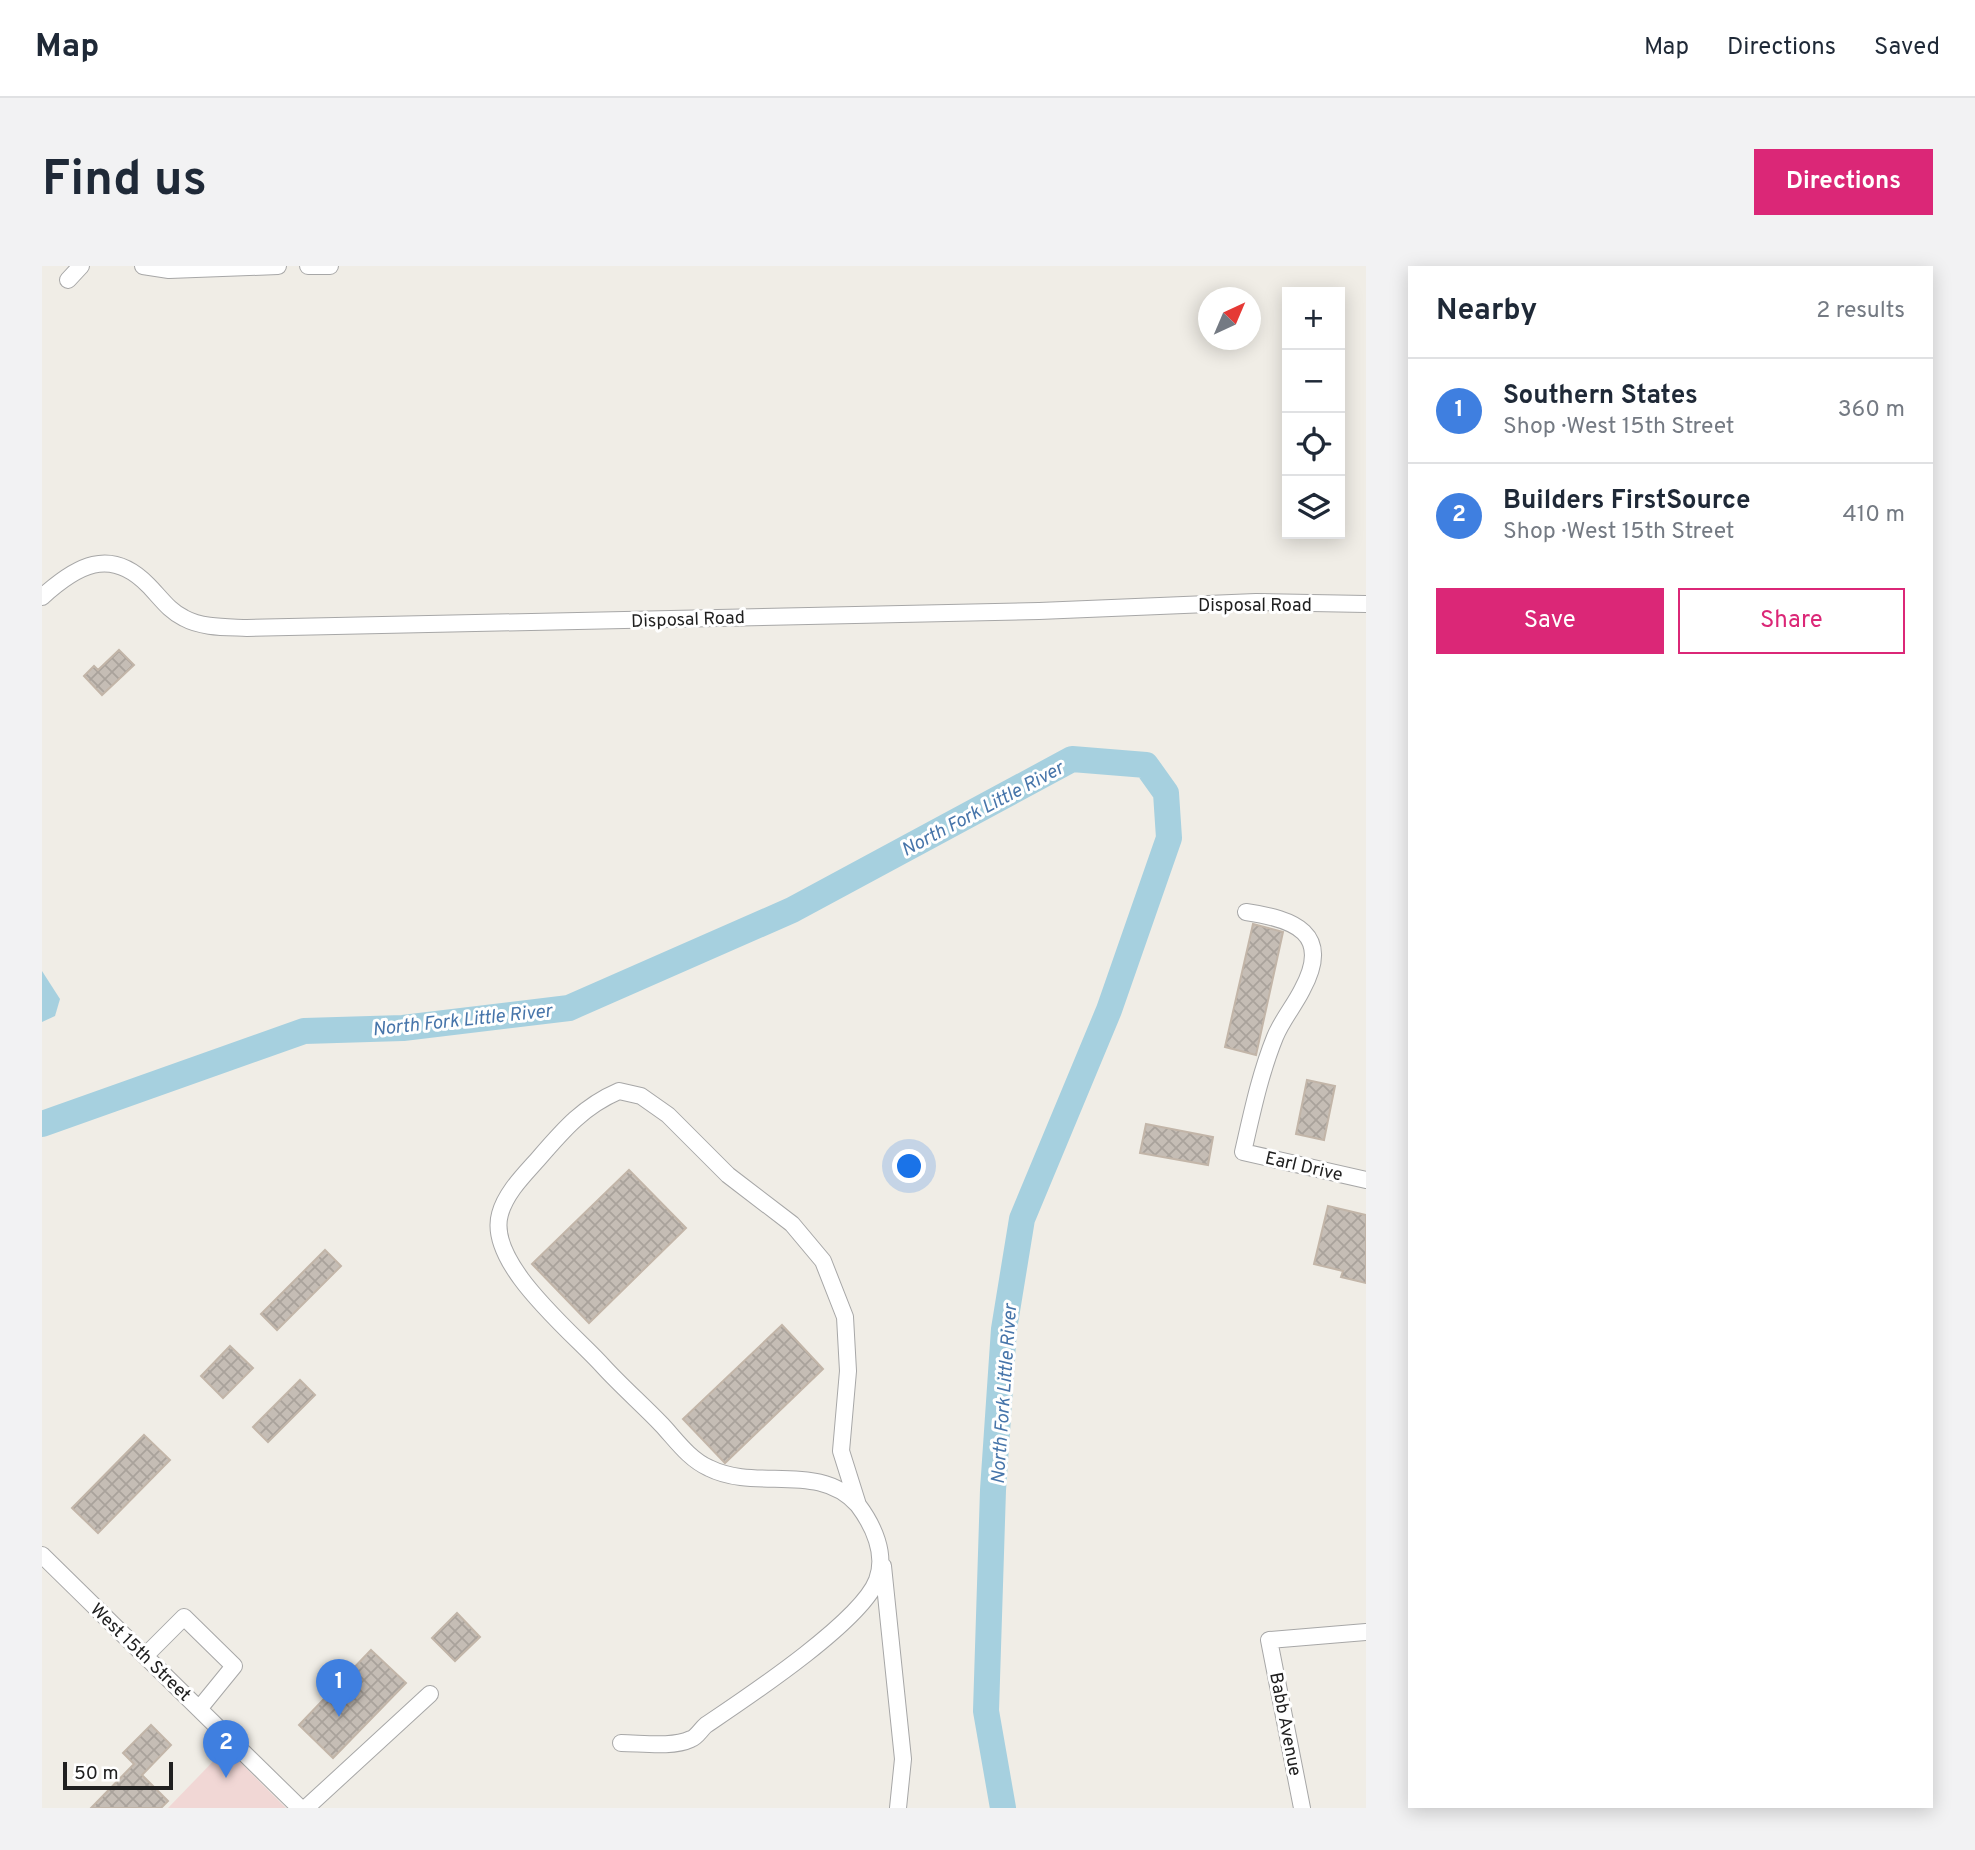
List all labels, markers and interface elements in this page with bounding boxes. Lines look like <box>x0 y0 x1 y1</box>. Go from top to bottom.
text: Map <box>35 27 99 69</box>
text: Map <box>1644 33 1689 63</box>
text: Directions <box>1727 33 1836 63</box>
text: Saved <box>1874 33 1940 63</box>
button: Directions <box>1754 149 1933 215</box>
text: Find us <box>42 151 207 213</box>
north arrow <box>1198 287 1261 350</box>
map controls <box>1282 287 1345 539</box>
button: + <box>1282 287 1345 350</box>
text: Nearby <box>1436 293 1537 330</box>
text: 2 results <box>1816 297 1905 326</box>
button: − <box>1282 350 1345 413</box>
text: Southern States <box>1503 380 1698 413</box>
text: 1 <box>1454 396 1464 425</box>
text: 360 m <box>1838 396 1905 425</box>
button: locate <box>1282 413 1345 476</box>
text: Shop · West 15th Street <box>1503 413 1735 442</box>
button: layers <box>1282 476 1345 539</box>
text: Builders FirstSource <box>1503 485 1751 518</box>
text: 2 <box>1452 501 1466 530</box>
text: 410 m <box>1842 501 1905 530</box>
text: Shop · West 15th Street <box>1503 518 1735 547</box>
button: Save <box>1436 588 1664 654</box>
button: Share <box>1678 588 1905 654</box>
street label: Disposal Road <box>1198 595 1312 618</box>
street label: Disposal Road <box>631 607 745 634</box>
water label: North Fork Little River <box>898 756 1070 863</box>
water label: North Fork Little River <box>371 999 555 1042</box>
street label: Earl Drive <box>1263 1147 1345 1188</box>
your location <box>892 1149 926 1183</box>
water label: North Fork Little River <box>987 1302 1023 1485</box>
street label: West 15th Street <box>85 1599 195 1707</box>
pin: 1 <box>316 1659 362 1717</box>
street label: Babb Avenue <box>1263 1670 1306 1778</box>
pin: 2 <box>203 1720 249 1778</box>
scale bar <box>63 1759 173 1791</box>
text: 50 m <box>74 1762 119 1786</box>

